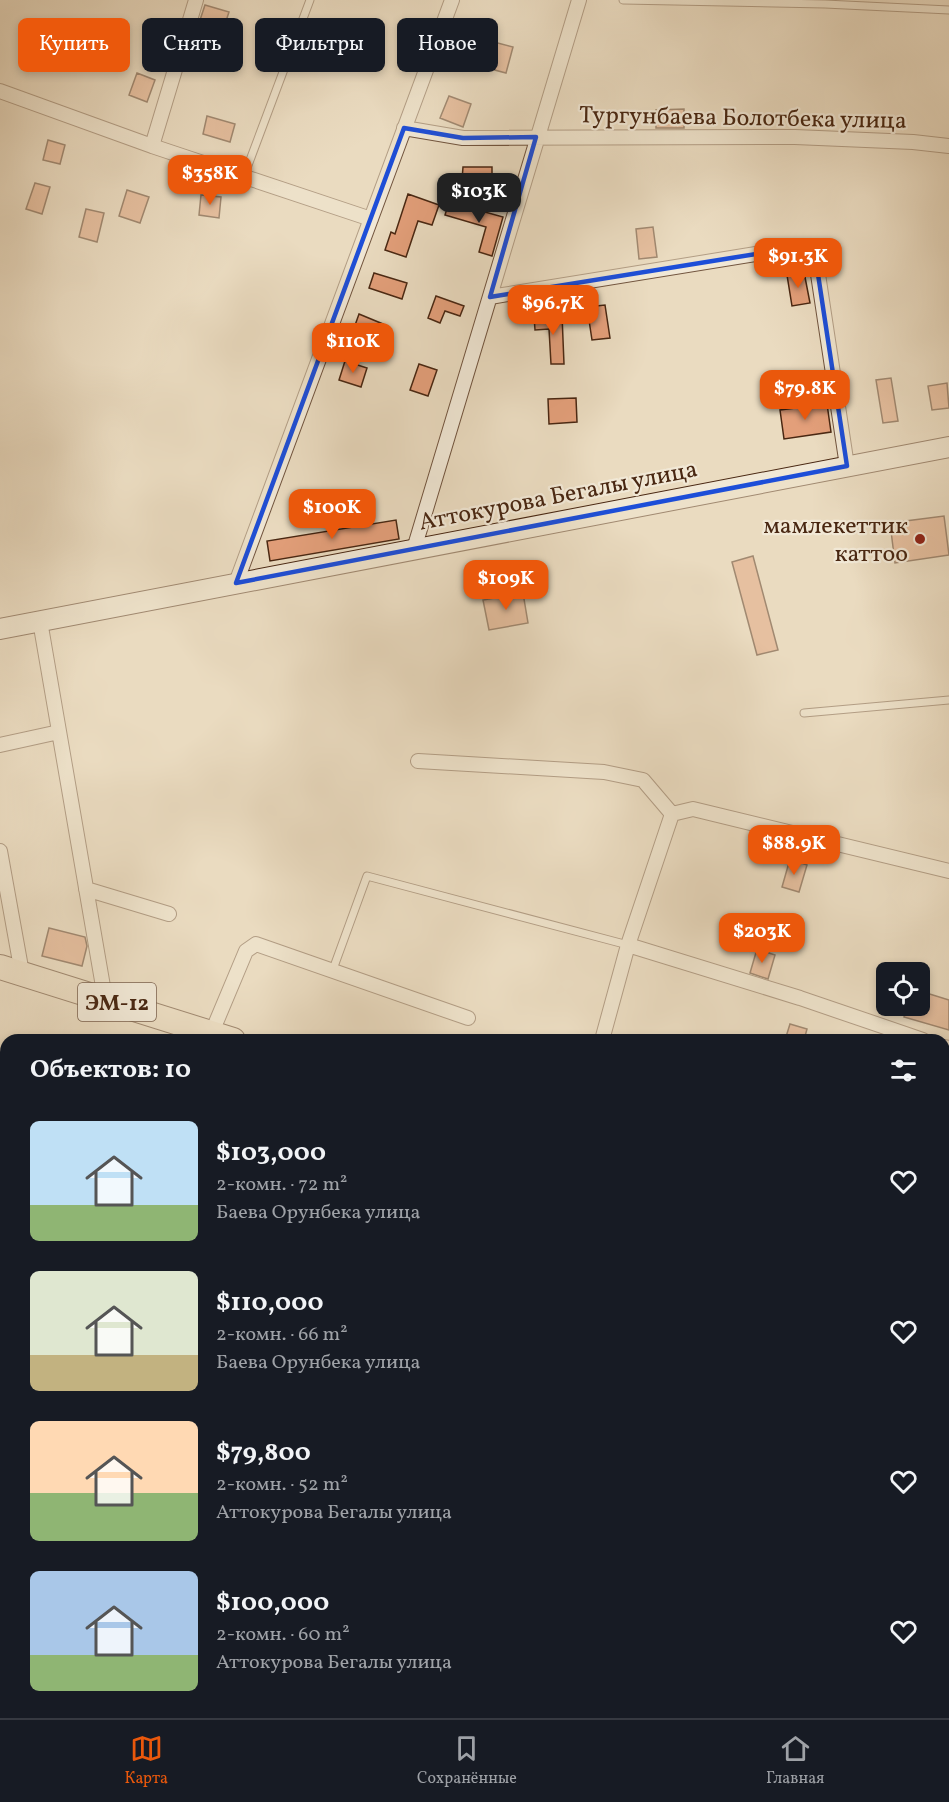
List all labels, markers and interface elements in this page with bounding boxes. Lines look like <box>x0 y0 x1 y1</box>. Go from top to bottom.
chip: Купить <box>18 18 130 72</box>
chip: Снять <box>142 18 243 72</box>
chip: Фильтры <box>255 18 385 72</box>
chip: Новое <box>397 18 498 72</box>
street label: Тургунбаева Болотбека улица <box>579 99 907 139</box>
pin: $358K <box>168 155 252 206</box>
text: $358K <box>182 160 238 188</box>
pin: $103K <box>437 173 521 224</box>
text: $103K <box>451 178 507 206</box>
pin: $91.3K <box>749 238 847 289</box>
text: $91.3K <box>768 243 828 271</box>
pin: $96.7K <box>504 285 602 336</box>
text: $96.7K <box>522 290 584 318</box>
pin: $110K <box>311 323 395 374</box>
text: $110K <box>326 328 380 356</box>
pin: $79.8K <box>756 370 854 421</box>
text: $79.8K <box>774 375 836 403</box>
street label: Аттокурова Бегалы улица <box>416 453 701 541</box>
pin: $100K <box>290 489 374 540</box>
text: $100K <box>303 494 361 522</box>
place label: мамлекеттик каттоо <box>763 510 908 572</box>
marker: мамлекеттик каттоо <box>913 532 927 546</box>
pin: $109K <box>464 560 548 611</box>
text: $109K <box>477 565 535 593</box>
pin: $88.9K <box>745 825 843 876</box>
text: $88.9K <box>762 830 826 858</box>
pin: $203K <box>720 913 804 964</box>
text: $203K <box>733 918 791 946</box>
map controls <box>876 962 930 1016</box>
button: locate <box>876 962 930 1016</box>
road number: ЭМ-12 <box>78 983 156 1021</box>
text: Объектов: 10 <box>30 1052 191 1088</box>
icon: filters <box>887 1054 920 1087</box>
text: $103,000 <box>216 1135 326 1171</box>
icon: home <box>78 1145 150 1217</box>
icon: heart <box>887 1165 920 1198</box>
text: 2-комн. · 72 m² <box>216 1171 347 1199</box>
text: Баева Орунбека улица <box>216 1199 421 1227</box>
text: $110,000 <box>216 1285 324 1321</box>
icon: home <box>78 1295 150 1367</box>
icon: heart <box>887 1315 920 1348</box>
text: 2-комн. · 66 m² <box>216 1321 348 1349</box>
text: Баева Орунбека улица <box>216 1349 421 1377</box>
text: $79,800 <box>216 1435 311 1471</box>
icon: home <box>78 1445 150 1517</box>
icon: heart <box>887 1465 920 1498</box>
text: 2-комн. · 52 m² <box>216 1471 348 1499</box>
text: Аттокурова Бегалы улица <box>216 1499 452 1527</box>
text: $100,000 <box>216 1585 329 1621</box>
icon: home <box>78 1595 150 1667</box>
icon: heart <box>887 1615 920 1648</box>
text: 2-комн. · 60 m² <box>216 1621 350 1649</box>
text: Аттокурова Бегалы улица <box>216 1649 452 1677</box>
tab: Карта <box>125 1732 168 1790</box>
tab: Сохранённые <box>417 1732 517 1790</box>
tab: Главная <box>766 1732 824 1790</box>

